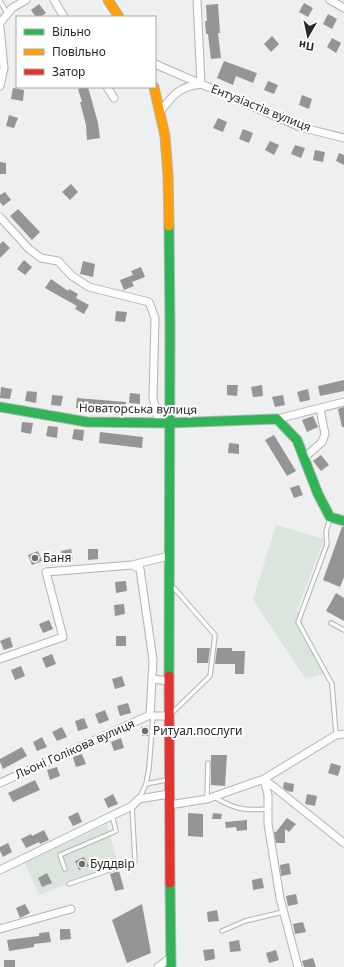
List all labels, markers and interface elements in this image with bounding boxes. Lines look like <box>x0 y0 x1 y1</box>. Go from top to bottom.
legend <box>16 16 156 88</box>
north arrow <box>288 16 328 56</box>
text: Вільно <box>52 23 91 40</box>
text: Пн <box>297 38 315 55</box>
text: Повільно <box>52 43 106 60</box>
text: Затор <box>52 63 85 80</box>
street label: Ентузіастів вулиця <box>209 80 314 135</box>
street label: Новаторська вулиця <box>79 399 197 418</box>
place label: Баня <box>43 549 71 566</box>
marker: Баня <box>30 553 40 563</box>
street label: Льоні Голікова вулиця <box>12 714 137 783</box>
place label: Ритуал.послуги <box>153 722 242 739</box>
marker: Ритуал.послуги <box>140 726 150 736</box>
place label: Буддвір <box>90 855 135 872</box>
marker: Буддвір <box>77 859 87 869</box>

